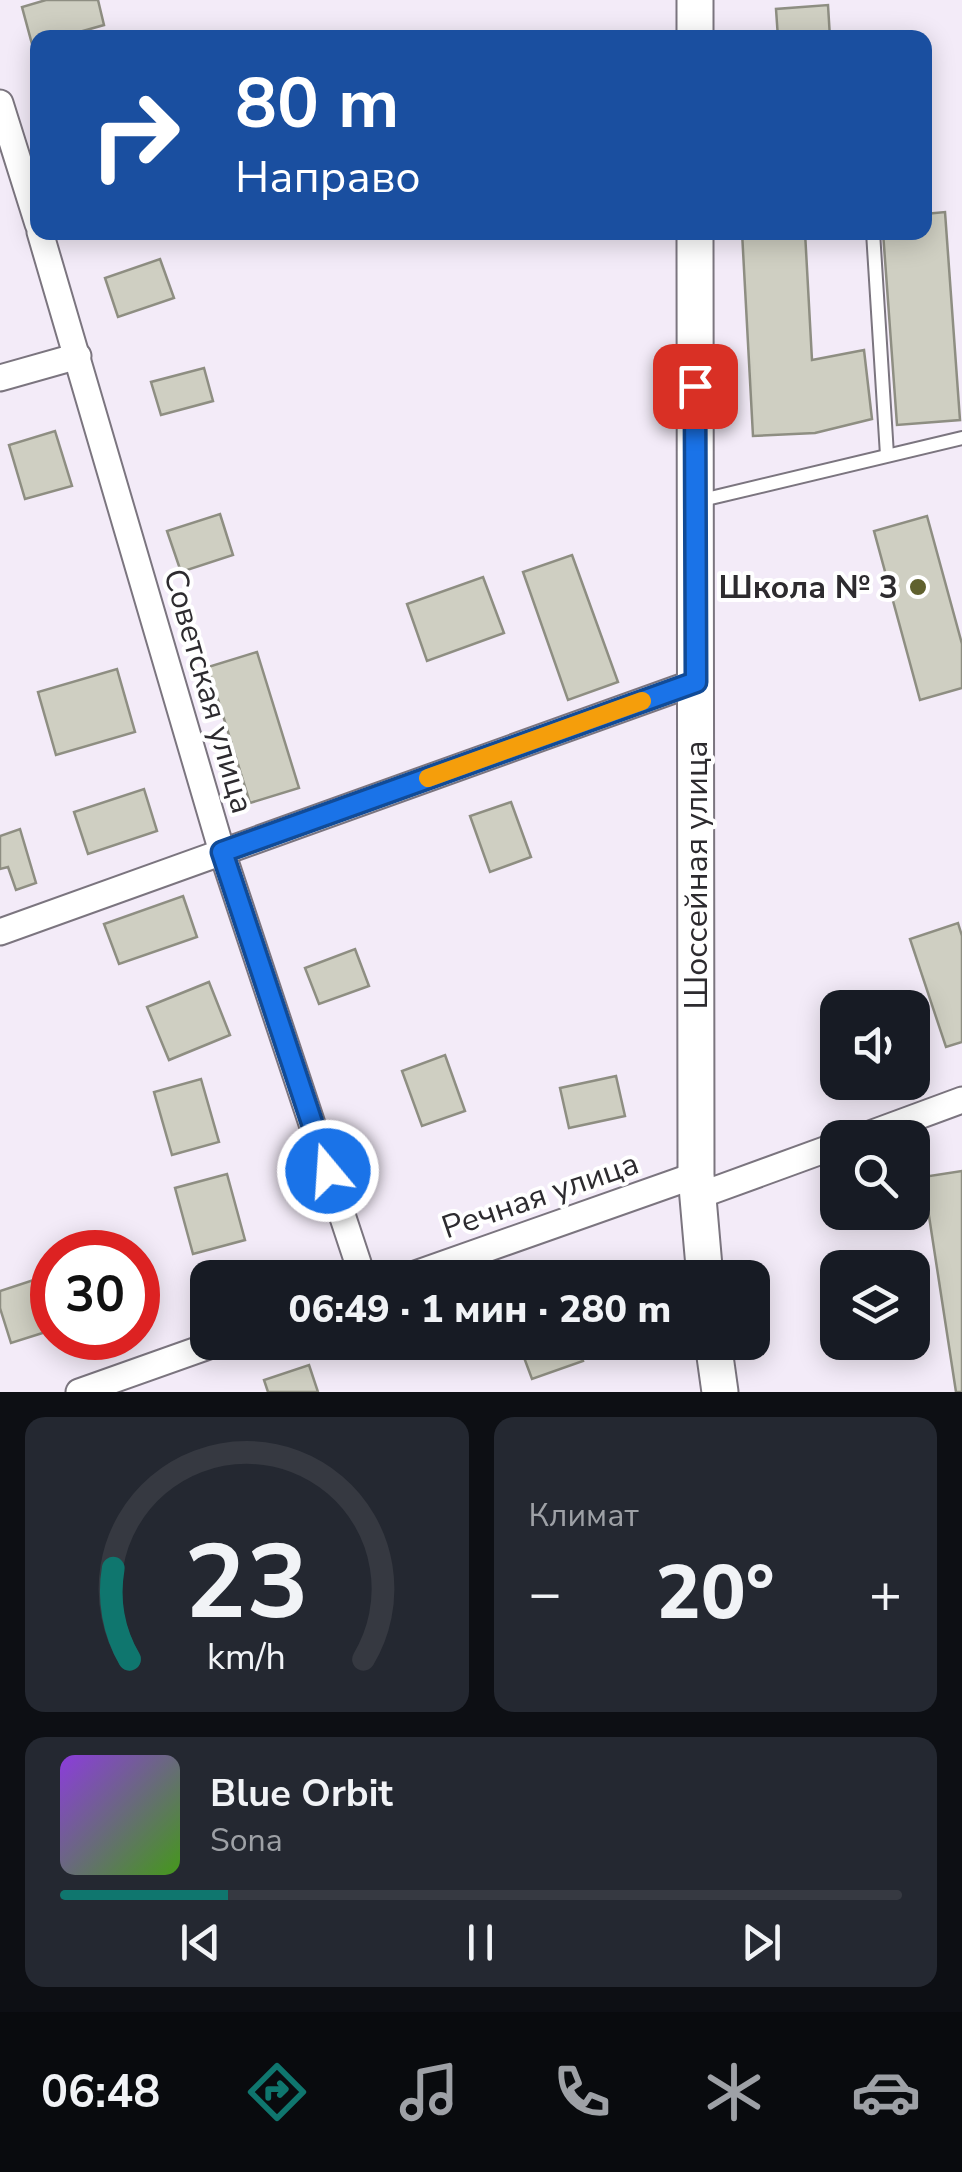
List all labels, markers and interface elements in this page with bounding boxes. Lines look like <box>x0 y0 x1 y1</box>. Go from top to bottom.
text: 80 m <box>235 56 399 152</box>
icon: right <box>70 70 200 200</box>
text: Направо <box>235 147 421 208</box>
pin <box>653 344 738 429</box>
icon: arrive <box>668 359 723 414</box>
street label: Советская улица <box>153 564 264 818</box>
place label: Школа № 3 <box>718 566 898 609</box>
marker: Школа № 3 <box>907 576 929 598</box>
street label: Шоссейная улица <box>675 741 718 1009</box>
map controls <box>820 990 930 1360</box>
button: sound <box>820 990 930 1100</box>
position arrow <box>276 1119 380 1223</box>
button: search <box>820 1120 930 1230</box>
street label: Речная улица <box>436 1142 644 1249</box>
speed limit sign: 30 <box>30 1230 160 1360</box>
button: layers <box>820 1250 930 1360</box>
text: 06:49 · 1 мин · 280 m <box>289 1284 671 1335</box>
text: Климат <box>529 1494 639 1537</box>
text: 23 <box>184 1512 309 1654</box>
text: 20° <box>656 1542 775 1644</box>
text: − <box>529 1556 562 1631</box>
text: + <box>869 1556 902 1631</box>
text: km/h <box>207 1633 286 1682</box>
text: Blue Orbit <box>210 1768 393 1819</box>
text: Sona <box>210 1819 283 1862</box>
icon: previous <box>173 1915 228 1970</box>
icon: pause <box>453 1915 508 1970</box>
icon: next <box>734 1915 789 1970</box>
icon: directions <box>242 2057 312 2127</box>
icon: music <box>394 2057 464 2127</box>
icon: phone <box>547 2057 617 2127</box>
icon: climate <box>699 2057 769 2127</box>
icon: car <box>851 2057 921 2127</box>
text: 06:48 <box>41 2062 160 2123</box>

